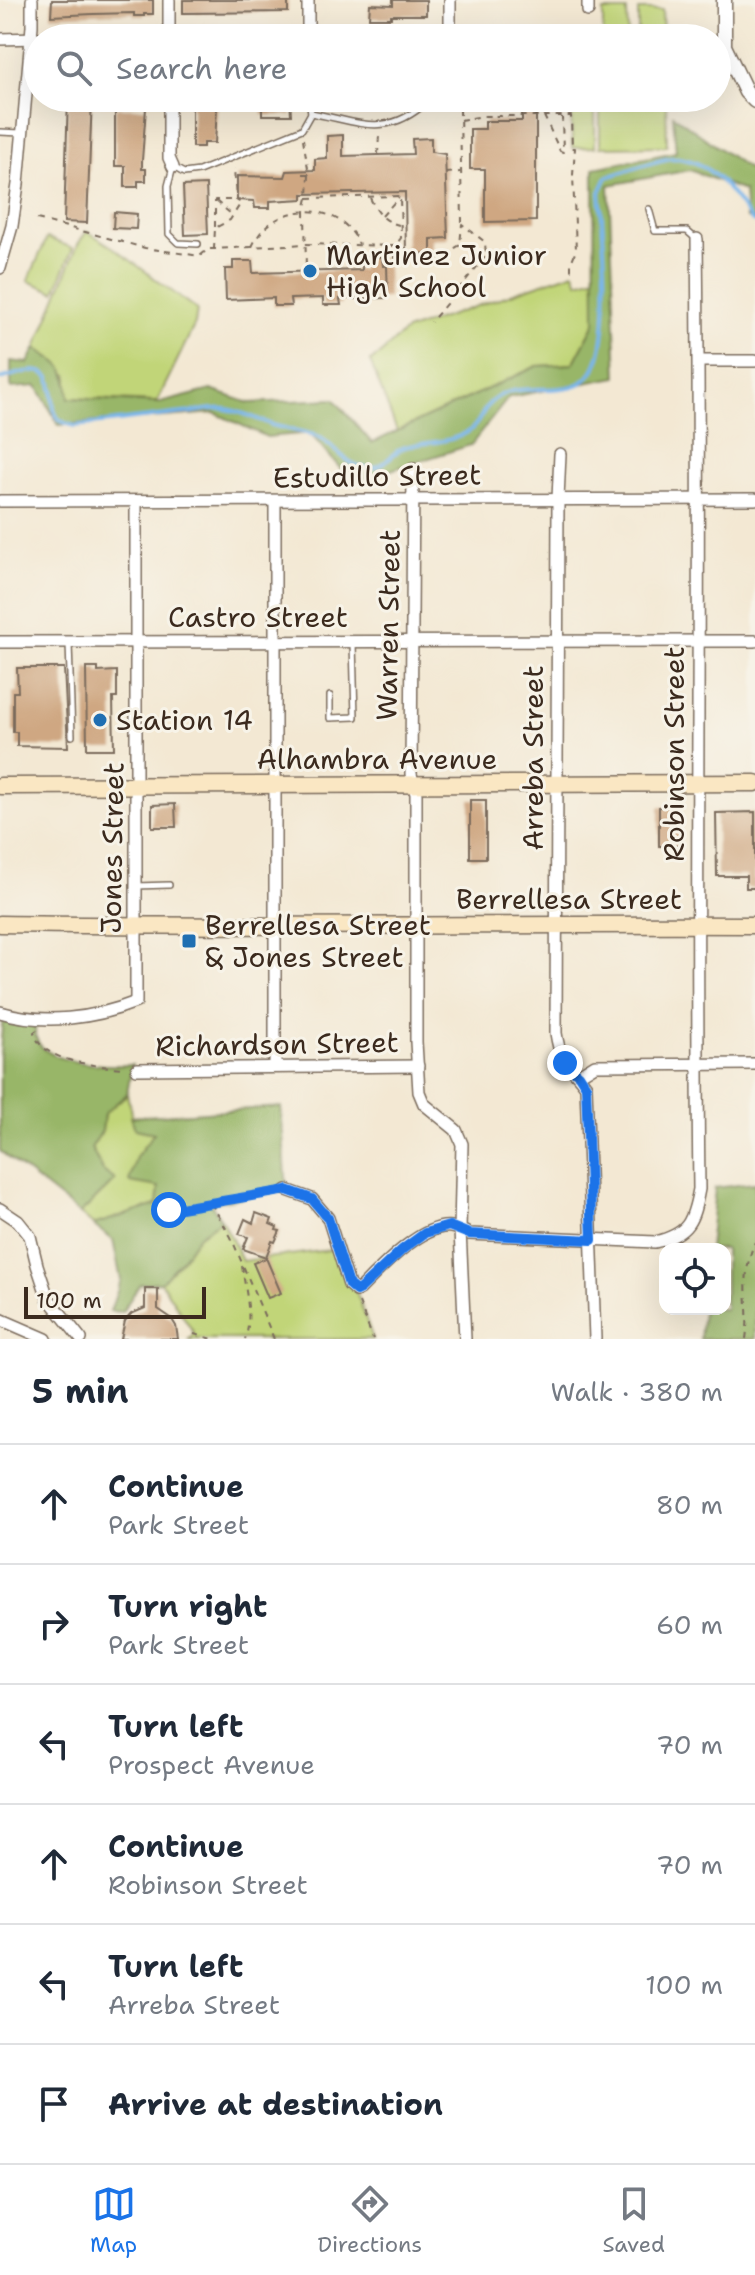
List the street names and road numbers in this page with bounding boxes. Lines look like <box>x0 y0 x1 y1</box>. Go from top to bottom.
street label: Estudillo Street <box>272 455 482 497</box>
street label: Warren Street <box>367 529 409 721</box>
street label: Castro Street <box>168 598 348 636</box>
street label: Robinson Street <box>655 646 693 862</box>
street label: Arreba Street <box>514 665 552 851</box>
street label: Alhambra Avenue <box>257 740 497 778</box>
street label: Jones Street <box>92 762 132 934</box>
street label: Berrellesa Street <box>456 880 682 918</box>
street label: Richardson Street <box>155 1023 399 1065</box>

